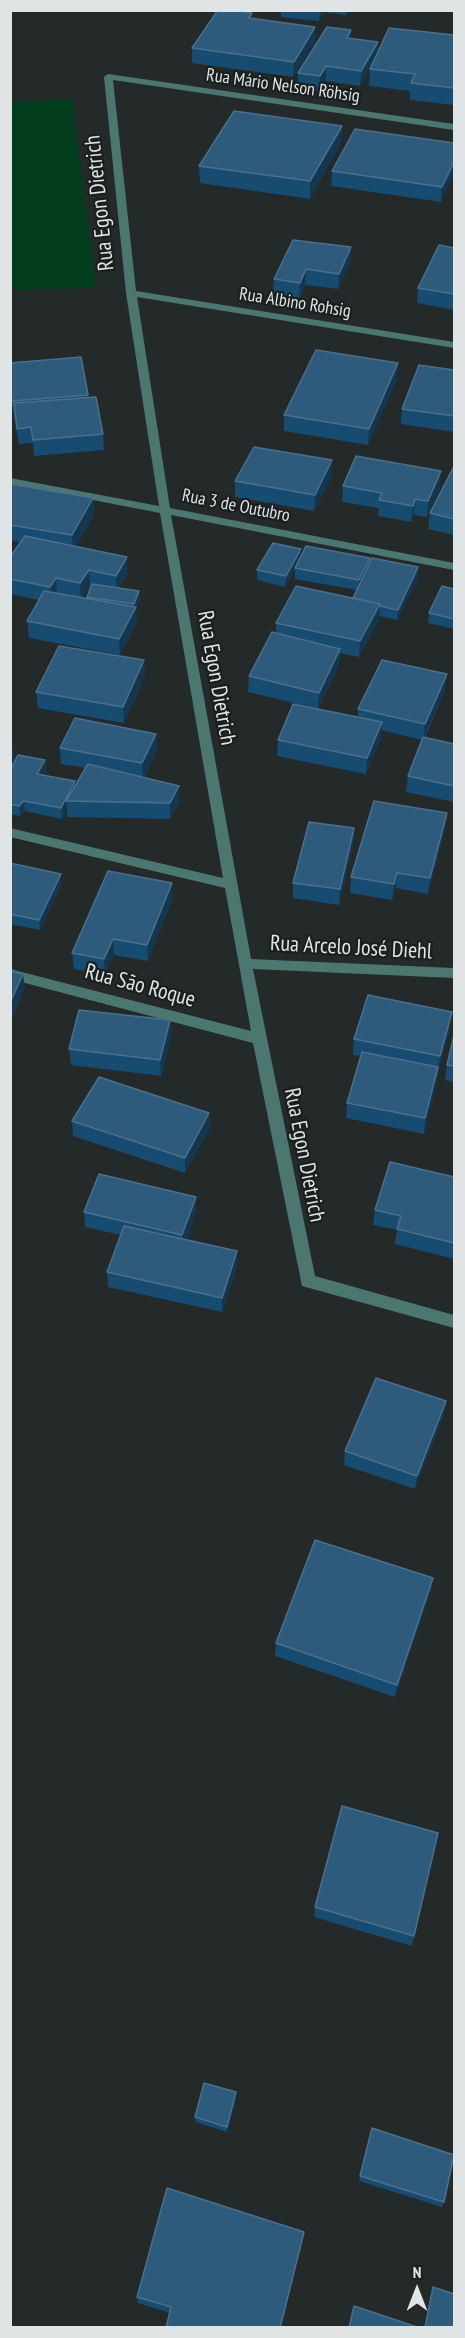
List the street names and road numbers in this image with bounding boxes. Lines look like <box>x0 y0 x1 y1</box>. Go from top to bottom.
street label: Rua Mário Nelson Röhsig <box>205 65 361 107</box>
street label: Rua Egon Dietrich <box>80 134 120 272</box>
street label: Rua Albino Rohsig <box>238 284 352 322</box>
street label: Rua 3 de Outubro <box>180 485 292 527</box>
street label: Rua Egon Dietrich <box>191 609 241 747</box>
street label: Rua Arcelo José Diehl <box>269 931 433 965</box>
street label: Rua São Roque <box>82 959 198 1013</box>
street label: Rua Egon Dietrich <box>278 1086 330 1224</box>

